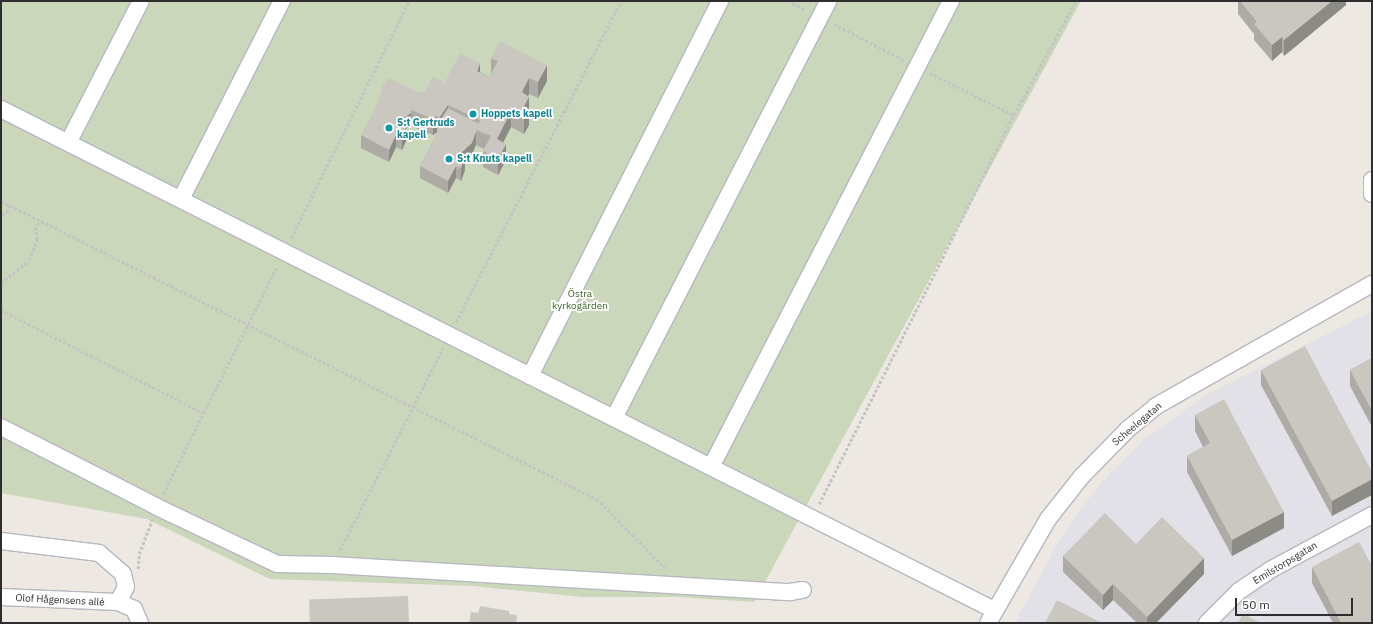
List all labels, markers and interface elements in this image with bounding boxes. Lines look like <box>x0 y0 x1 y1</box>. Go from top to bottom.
place label: Hoppets kapell <box>481 108 552 120</box>
marker: Hoppets kapell <box>468 109 478 119</box>
place label: S:t Gertruds kapell <box>397 116 455 140</box>
marker: S:t Gertruds kapell <box>384 123 394 133</box>
place label: S:t Knuts kapell <box>457 153 532 165</box>
marker: S:t Knuts kapell <box>444 154 454 164</box>
park label: Östra kyrkogården <box>552 287 608 310</box>
street label: Scheelegatan <box>1110 400 1164 448</box>
street label: Emilstorpsgatan <box>1251 539 1319 587</box>
scale bar <box>1237 590 1355 616</box>
street label: Olof Hågensens allé <box>15 592 105 608</box>
text: 50 m <box>1242 597 1270 612</box>

